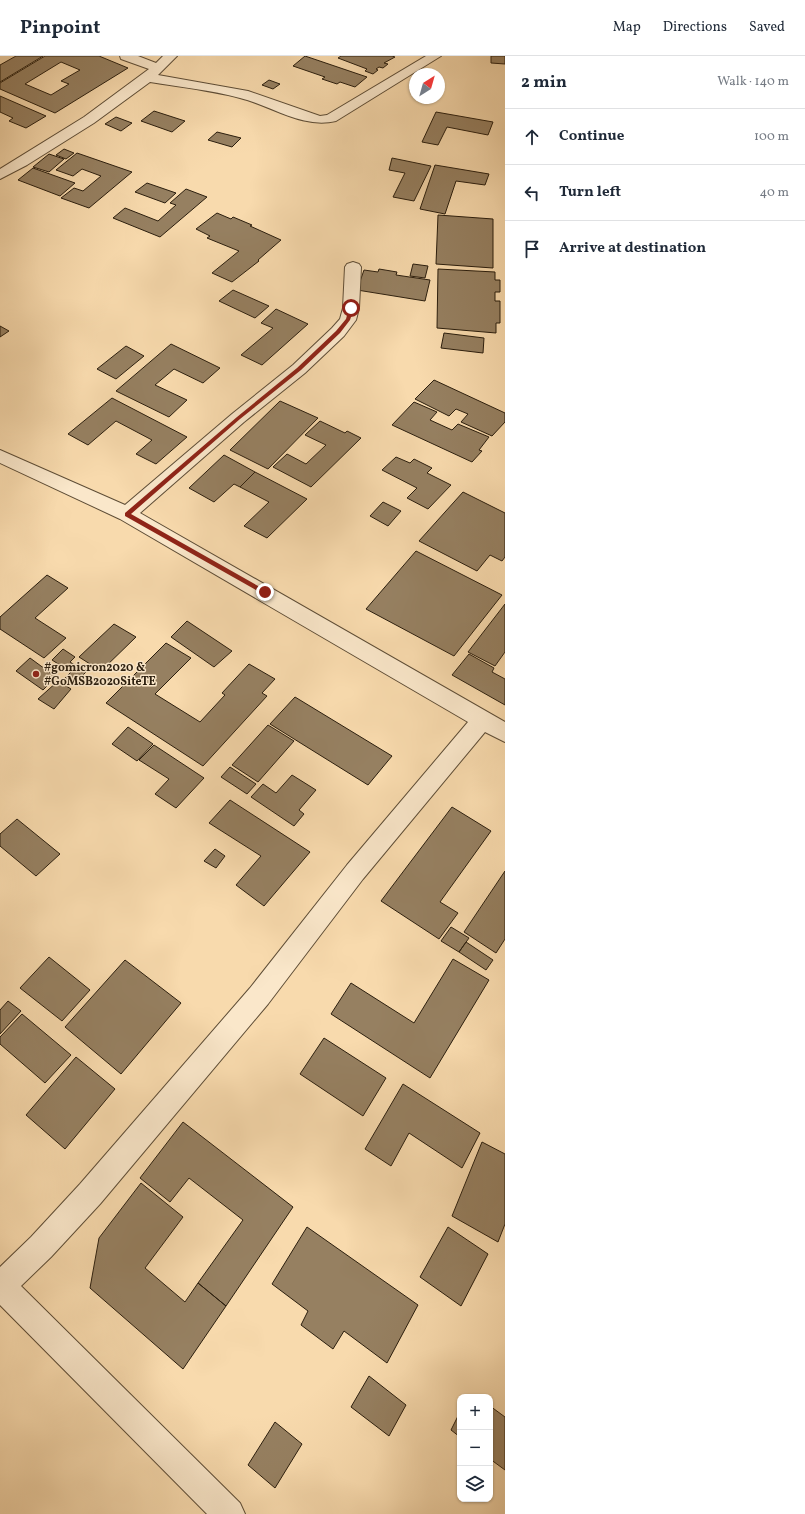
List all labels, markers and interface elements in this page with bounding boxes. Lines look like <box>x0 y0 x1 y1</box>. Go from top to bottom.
text: Pinpoint <box>20 15 100 41</box>
text: Map <box>613 18 641 37</box>
text: Directions <box>663 18 727 37</box>
text: Saved <box>749 18 785 37</box>
north arrow <box>409 68 445 104</box>
text: 2 min <box>521 71 567 94</box>
text: Walk · 140 m <box>717 73 789 91</box>
icon: ahead <box>521 126 543 148</box>
text: Continue <box>559 126 624 147</box>
text: 100 m <box>754 128 789 146</box>
icon: left <box>521 182 543 204</box>
text: Turn left <box>559 182 621 203</box>
text: 40 m <box>760 184 789 202</box>
icon: arrive <box>521 238 543 260</box>
text: Arrive at destination <box>559 238 706 259</box>
route start <box>342 299 360 317</box>
route end <box>256 583 274 601</box>
place label: #gomicron2020 & #GoMSB2020SiteTE <box>44 660 157 690</box>
marker: #gomicron2020 & #GoMSB2020SiteTE <box>31 669 41 679</box>
map controls <box>457 1394 493 1502</box>
button: + <box>457 1394 493 1430</box>
button: − <box>457 1430 493 1466</box>
button: layers <box>457 1466 493 1502</box>

